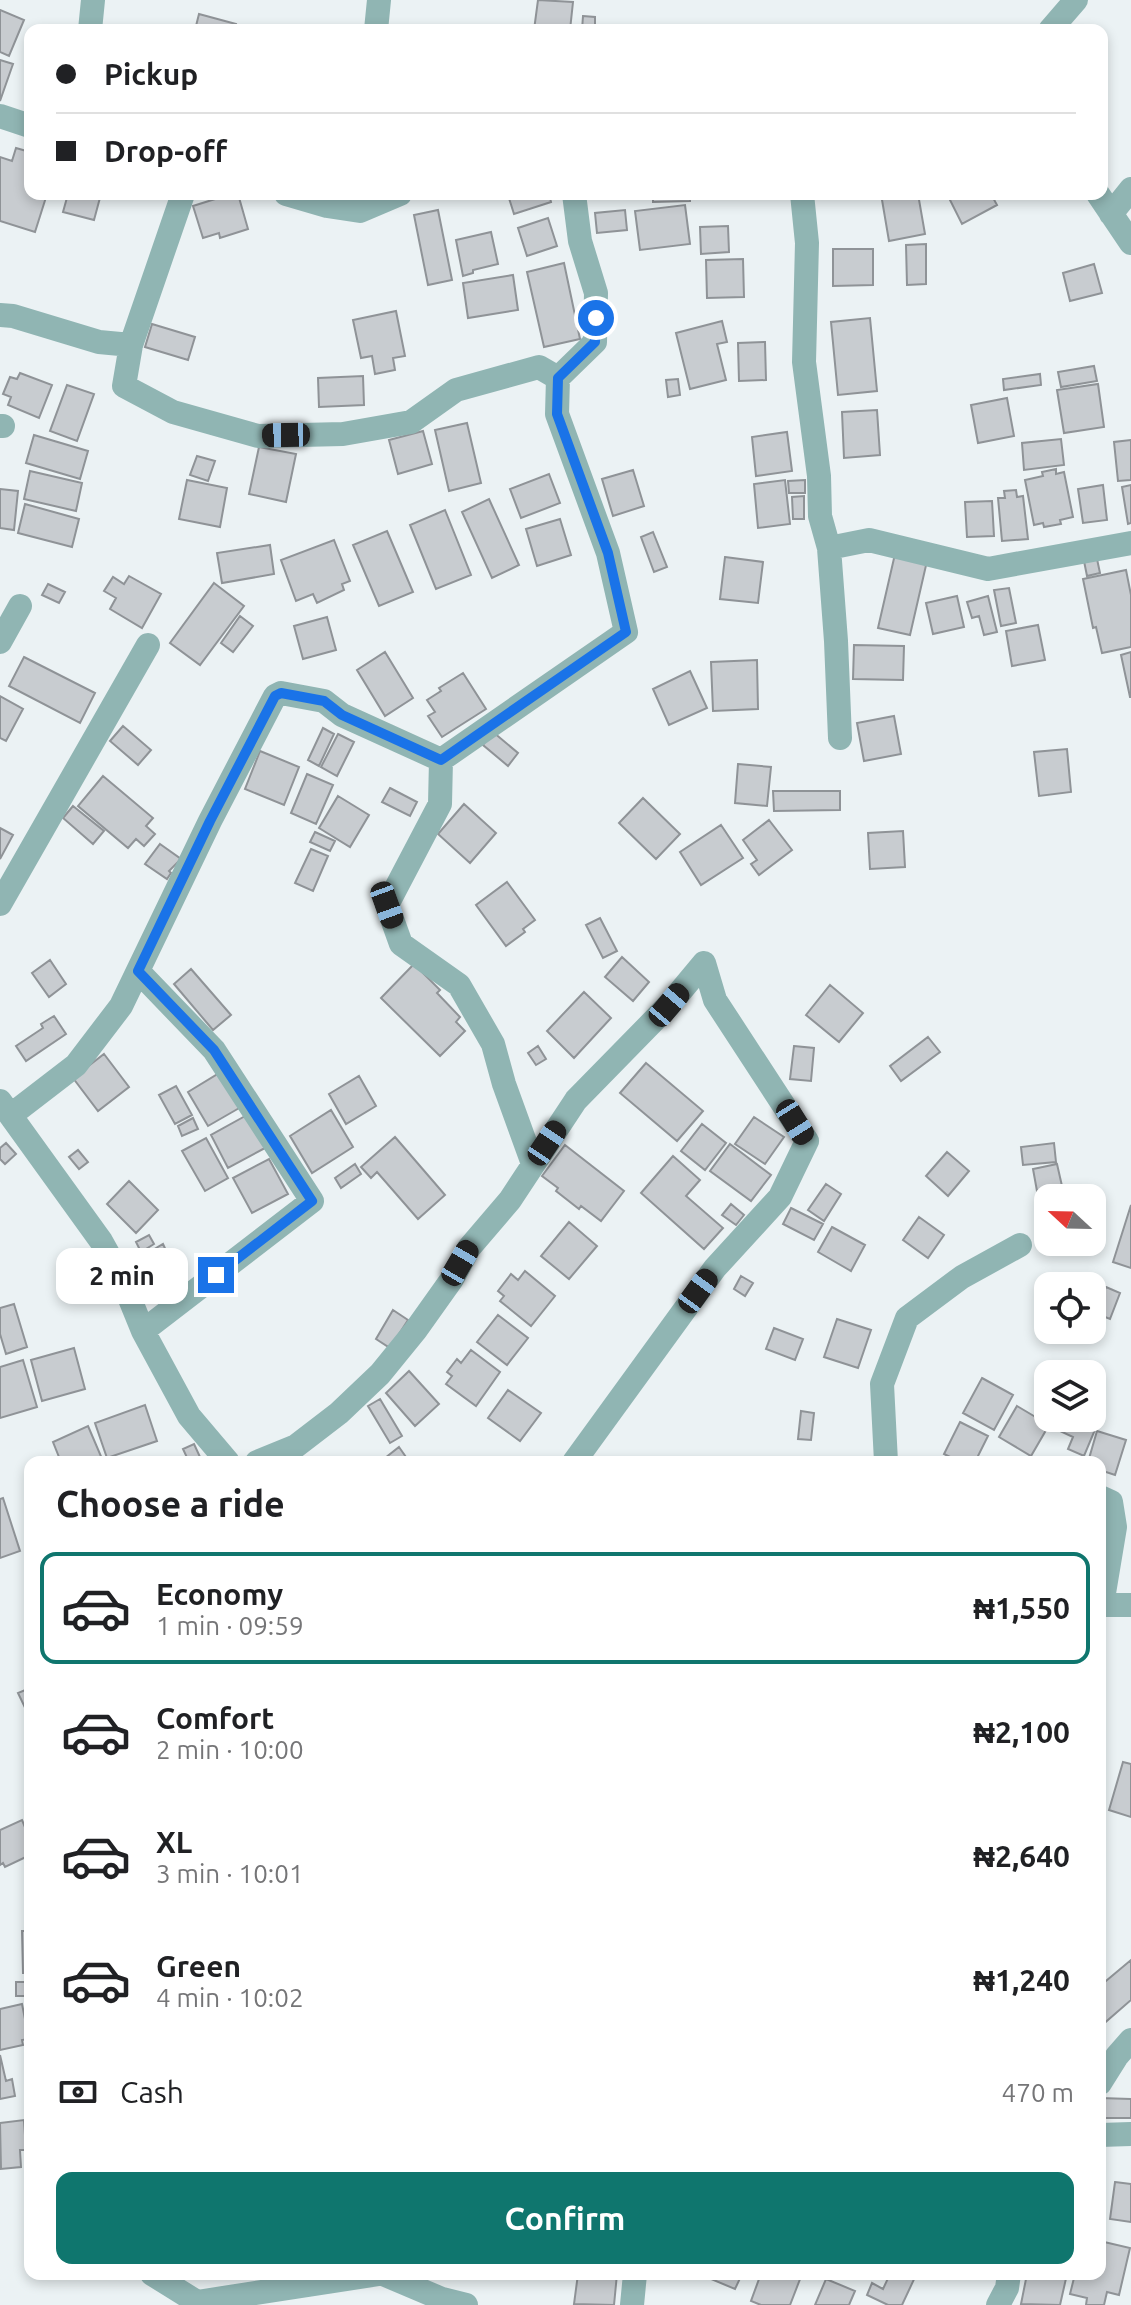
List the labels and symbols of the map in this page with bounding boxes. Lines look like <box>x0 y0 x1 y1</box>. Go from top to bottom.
route start <box>578 300 614 336</box>
car <box>262 423 310 447</box>
car <box>368 878 406 932</box>
car <box>644 979 694 1031</box>
car <box>772 1095 818 1149</box>
car <box>524 1116 570 1170</box>
north arrow <box>1034 1184 1106 1256</box>
car <box>438 1236 482 1290</box>
callout: 2 min <box>56 1247 188 1303</box>
route end <box>198 1257 234 1293</box>
car <box>674 1265 722 1317</box>

